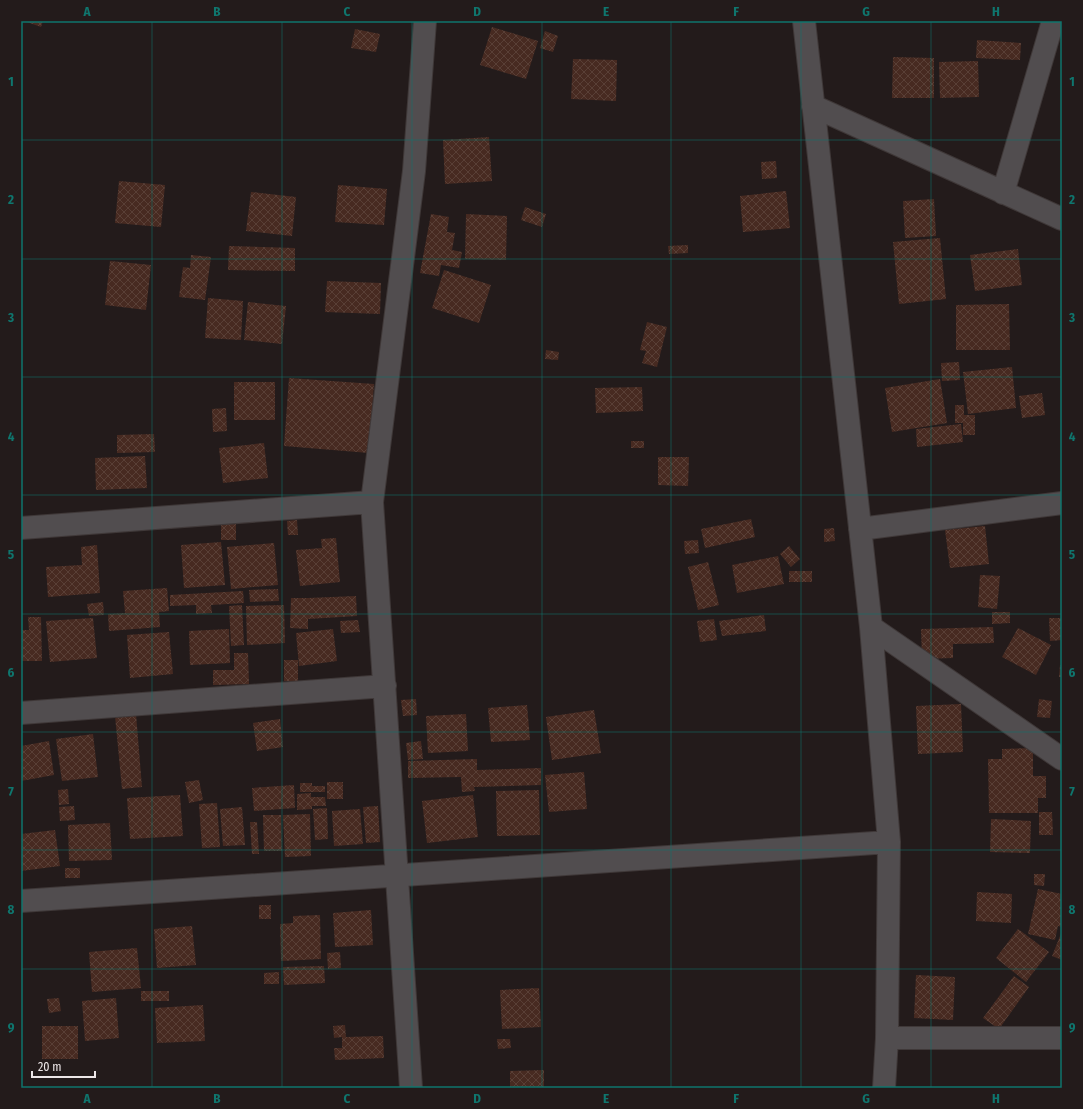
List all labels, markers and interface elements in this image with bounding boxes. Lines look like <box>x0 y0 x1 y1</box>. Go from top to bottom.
text: A <box>82 4 91 19</box>
text: B <box>213 4 221 19</box>
text: C <box>344 4 351 19</box>
text: D <box>473 4 481 19</box>
text: E <box>603 4 609 19</box>
text: F <box>733 4 739 19</box>
text: G <box>862 4 870 19</box>
text: H <box>992 4 1000 19</box>
text: 1 <box>8 74 14 89</box>
text: 1 <box>1069 74 1075 89</box>
text: 2 <box>7 192 14 207</box>
text: 2 <box>1068 192 1075 207</box>
text: 3 <box>7 310 14 325</box>
text: 3 <box>1068 310 1075 325</box>
text: 4 <box>8 429 15 444</box>
text: 4 <box>1069 429 1076 444</box>
text: 5 <box>8 547 14 562</box>
text: 5 <box>1069 547 1075 562</box>
text: 6 <box>8 665 15 680</box>
text: 6 <box>1069 665 1076 680</box>
text: 7 <box>8 784 14 799</box>
text: 7 <box>1069 784 1075 799</box>
text: 8 <box>8 902 15 917</box>
text: 8 <box>1069 902 1076 917</box>
text: 9 <box>8 1020 15 1035</box>
text: 9 <box>1069 1020 1076 1035</box>
scale bar <box>32 1053 95 1079</box>
text: 20 m <box>38 1060 62 1074</box>
text: A <box>82 1091 91 1106</box>
text: B <box>213 1091 221 1106</box>
text: C <box>344 1091 351 1106</box>
text: D <box>473 1091 481 1106</box>
text: E <box>603 1091 609 1106</box>
text: F <box>733 1091 739 1106</box>
text: G <box>862 1091 870 1106</box>
text: H <box>992 1091 1000 1106</box>

